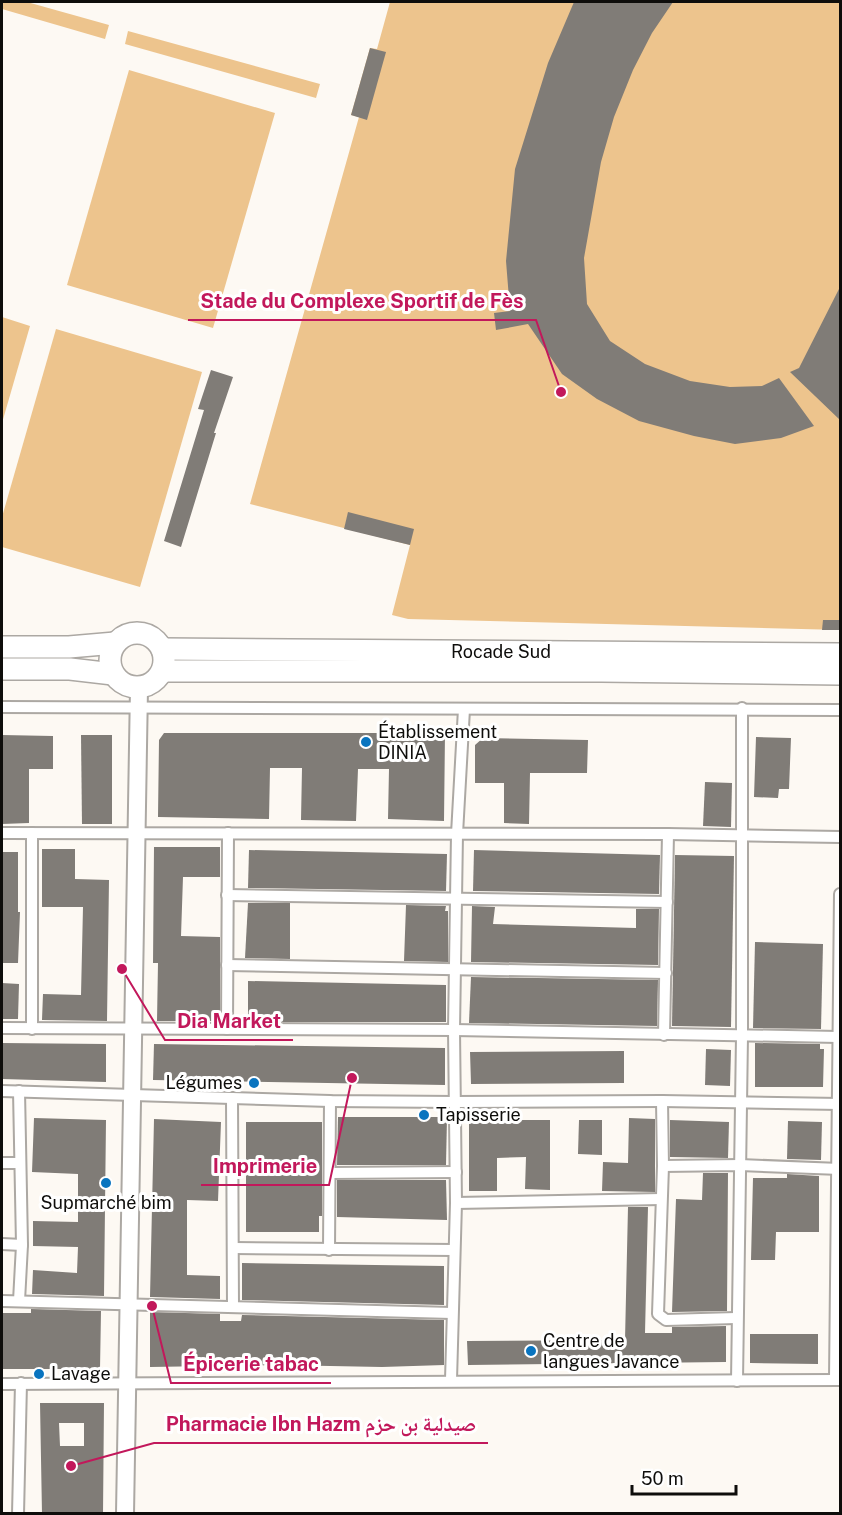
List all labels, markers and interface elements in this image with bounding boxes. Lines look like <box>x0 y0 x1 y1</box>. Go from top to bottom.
callout: Stade du Complexe Sportif de Fès <box>188 282 536 320</box>
text: Stade du Complexe Sportif de Fès <box>200 289 524 313</box>
street label: Rocade Sud <box>451 641 551 662</box>
place label: Établissement DINIA <box>378 720 497 763</box>
marker: Établissement DINIA <box>359 735 373 749</box>
callout: Dia Market <box>165 1002 293 1040</box>
text: Dia Market <box>177 1009 281 1033</box>
place label: Légumes <box>166 1072 242 1093</box>
marker: Légumes <box>247 1076 261 1090</box>
place label: Tapisserie <box>436 1104 521 1125</box>
marker: Tapisserie <box>417 1108 431 1122</box>
callout: Imprimerie <box>201 1147 329 1185</box>
text: Imprimerie <box>213 1154 317 1178</box>
marker: Supmarché bim <box>99 1176 113 1190</box>
place label: Supmarché bim <box>40 1192 172 1213</box>
place label: Centre de langues Javance <box>543 1330 679 1372</box>
marker: Centre de langues Javance <box>524 1344 538 1358</box>
callout: Épicerie tabac <box>171 1345 331 1383</box>
text: Épicerie tabac <box>183 1351 319 1376</box>
place label: Lavage <box>51 1363 111 1384</box>
marker: Lavage <box>32 1367 46 1381</box>
callout: Pharmacie Ibn Hazm صيدلية بن حزم <box>154 1405 488 1443</box>
text: Pharmacie Ibn Hazm صيدلية بن حزم <box>166 1412 476 1438</box>
scale bar <box>632 1458 736 1496</box>
text: 50 m <box>641 1468 684 1489</box>

